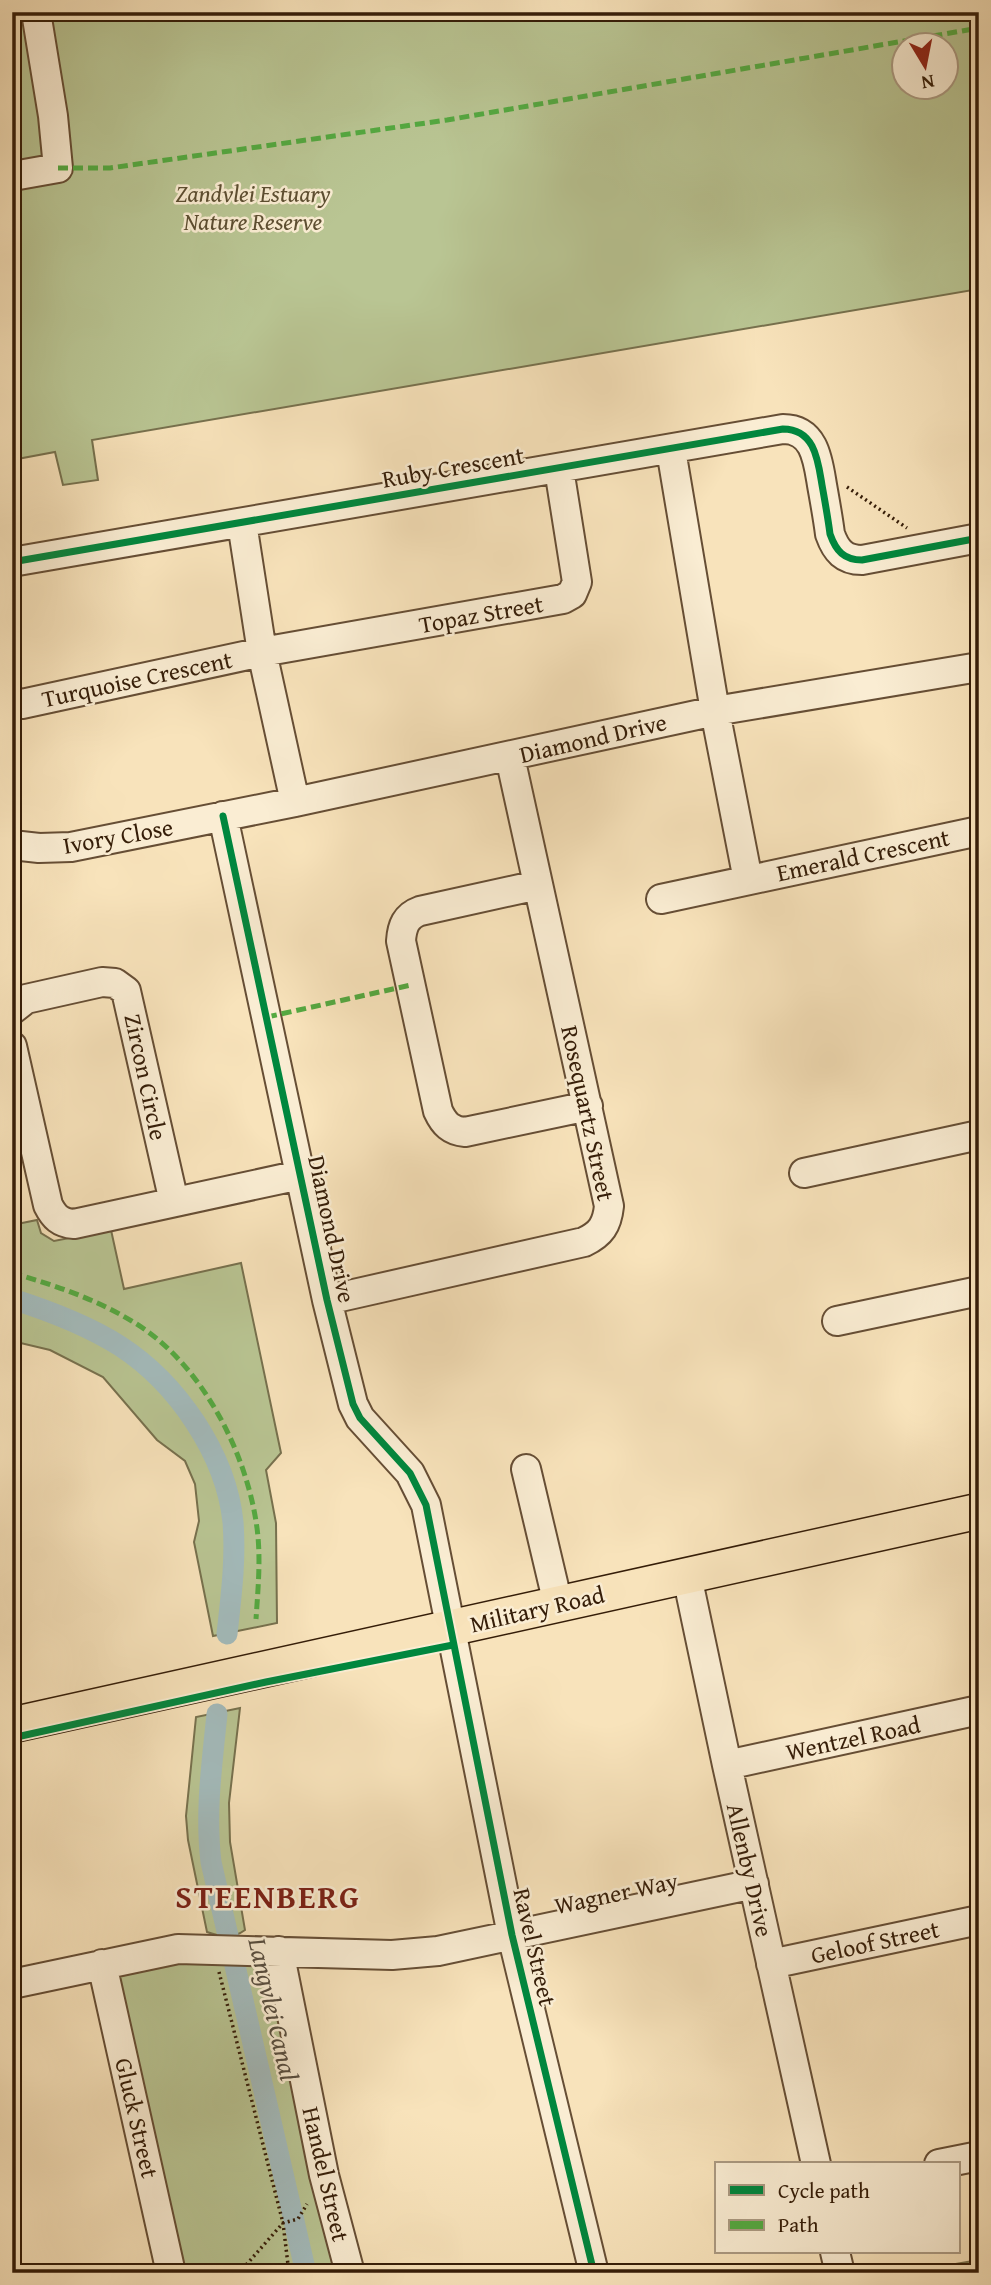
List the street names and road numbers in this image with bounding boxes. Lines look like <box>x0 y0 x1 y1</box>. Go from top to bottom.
street label: Ruby Crescent <box>379 437 527 497</box>
street label: Topaz Street <box>416 586 546 642</box>
street label: Turquoise Crescent <box>39 642 236 716</box>
street label: Diamond Drive <box>516 704 670 772</box>
street label: Ivory Close <box>60 809 176 863</box>
street label: Emerald Crescent <box>773 819 953 890</box>
street label: Zircon Circle <box>116 1011 176 1143</box>
street label: Rosequartz Street <box>552 1022 624 1205</box>
street label: Diamond Drive <box>299 1152 365 1306</box>
street label: Military Road <box>466 1576 608 1641</box>
street label: Wentzel Road <box>783 1707 924 1769</box>
street label: Allenby Drive <box>718 1800 782 1940</box>
street label: Wagner Way <box>551 1863 681 1923</box>
street label: Ravel Street <box>504 1885 566 2010</box>
street label: Geloof Street <box>808 1911 943 1973</box>
street label: Gluck Street <box>106 2054 168 2182</box>
street label: Handel Street <box>293 2103 359 2245</box>

